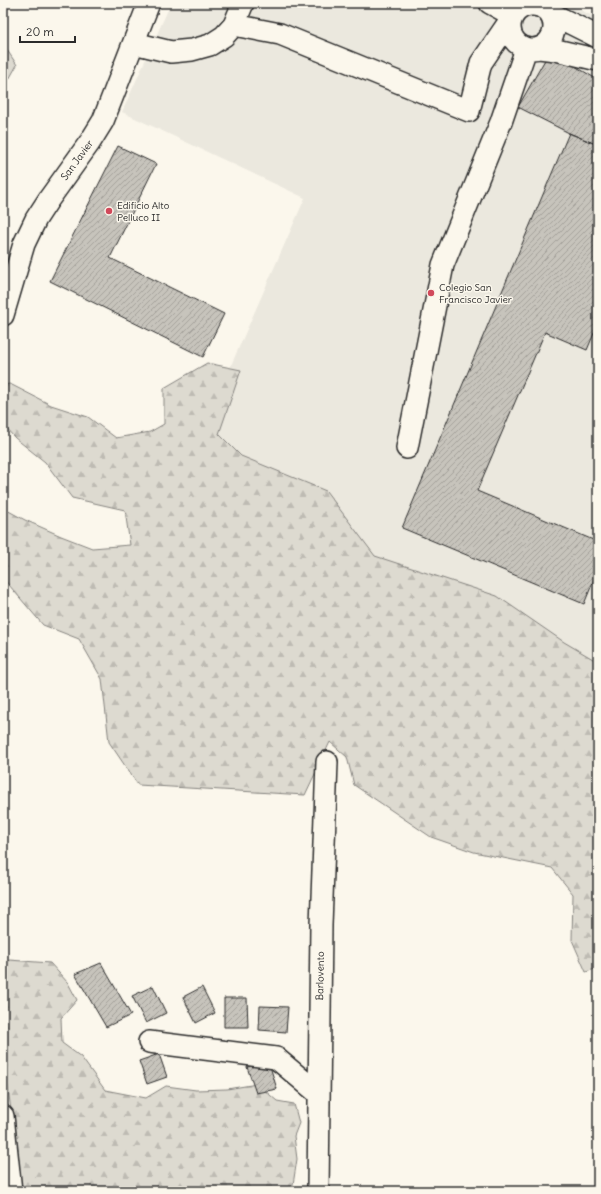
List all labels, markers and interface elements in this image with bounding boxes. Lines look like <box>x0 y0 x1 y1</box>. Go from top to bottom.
scale bar <box>20 18 75 44</box>
text: 20 m <box>26 24 54 39</box>
street label: San Javier <box>58 137 96 183</box>
place label: Edificio Alto Pelluco II <box>117 199 170 224</box>
marker: Edificio Alto Pelluco II <box>104 206 114 216</box>
place label: Colegio San Francisco Javier <box>439 281 512 306</box>
marker: Colegio San Francisco Javier <box>426 288 436 298</box>
street label: Barlovento <box>313 951 327 1001</box>

